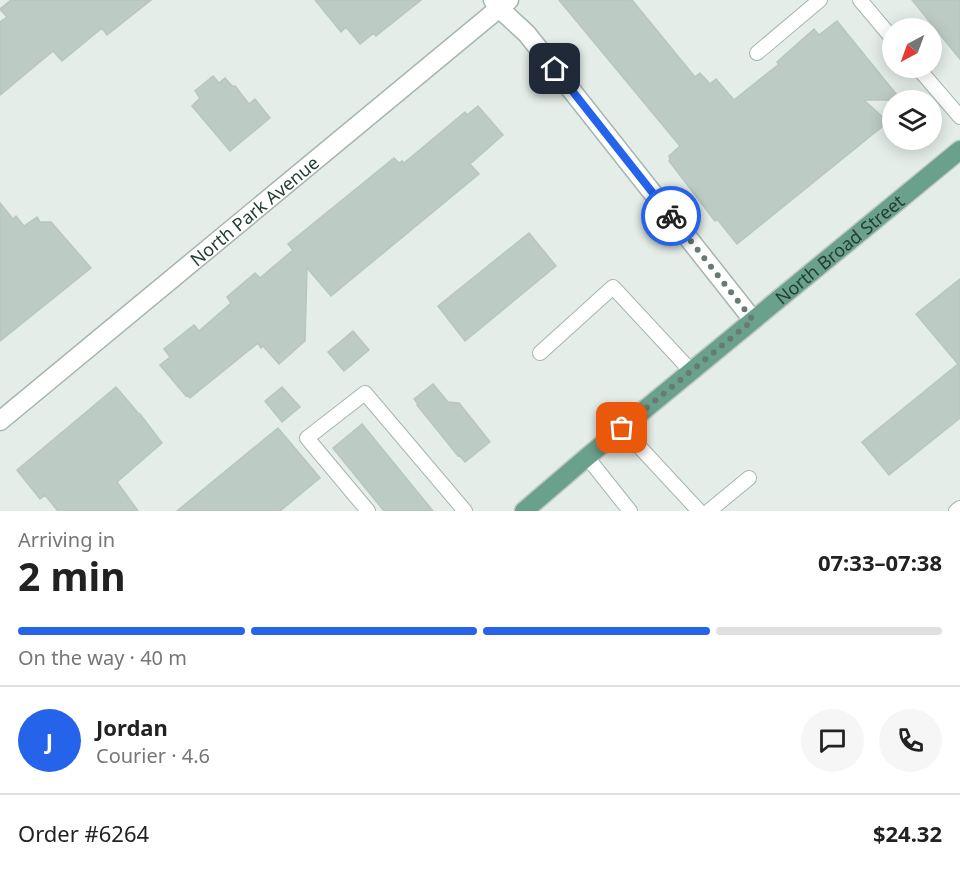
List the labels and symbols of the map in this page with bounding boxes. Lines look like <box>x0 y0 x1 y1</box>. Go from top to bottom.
north arrow <box>882 18 942 78</box>
pin <box>529 43 580 94</box>
street label: North Park Avenue <box>185 150 324 271</box>
courier <box>641 186 701 246</box>
street label: North Broad Street <box>770 189 909 309</box>
pin <box>596 402 647 453</box>

